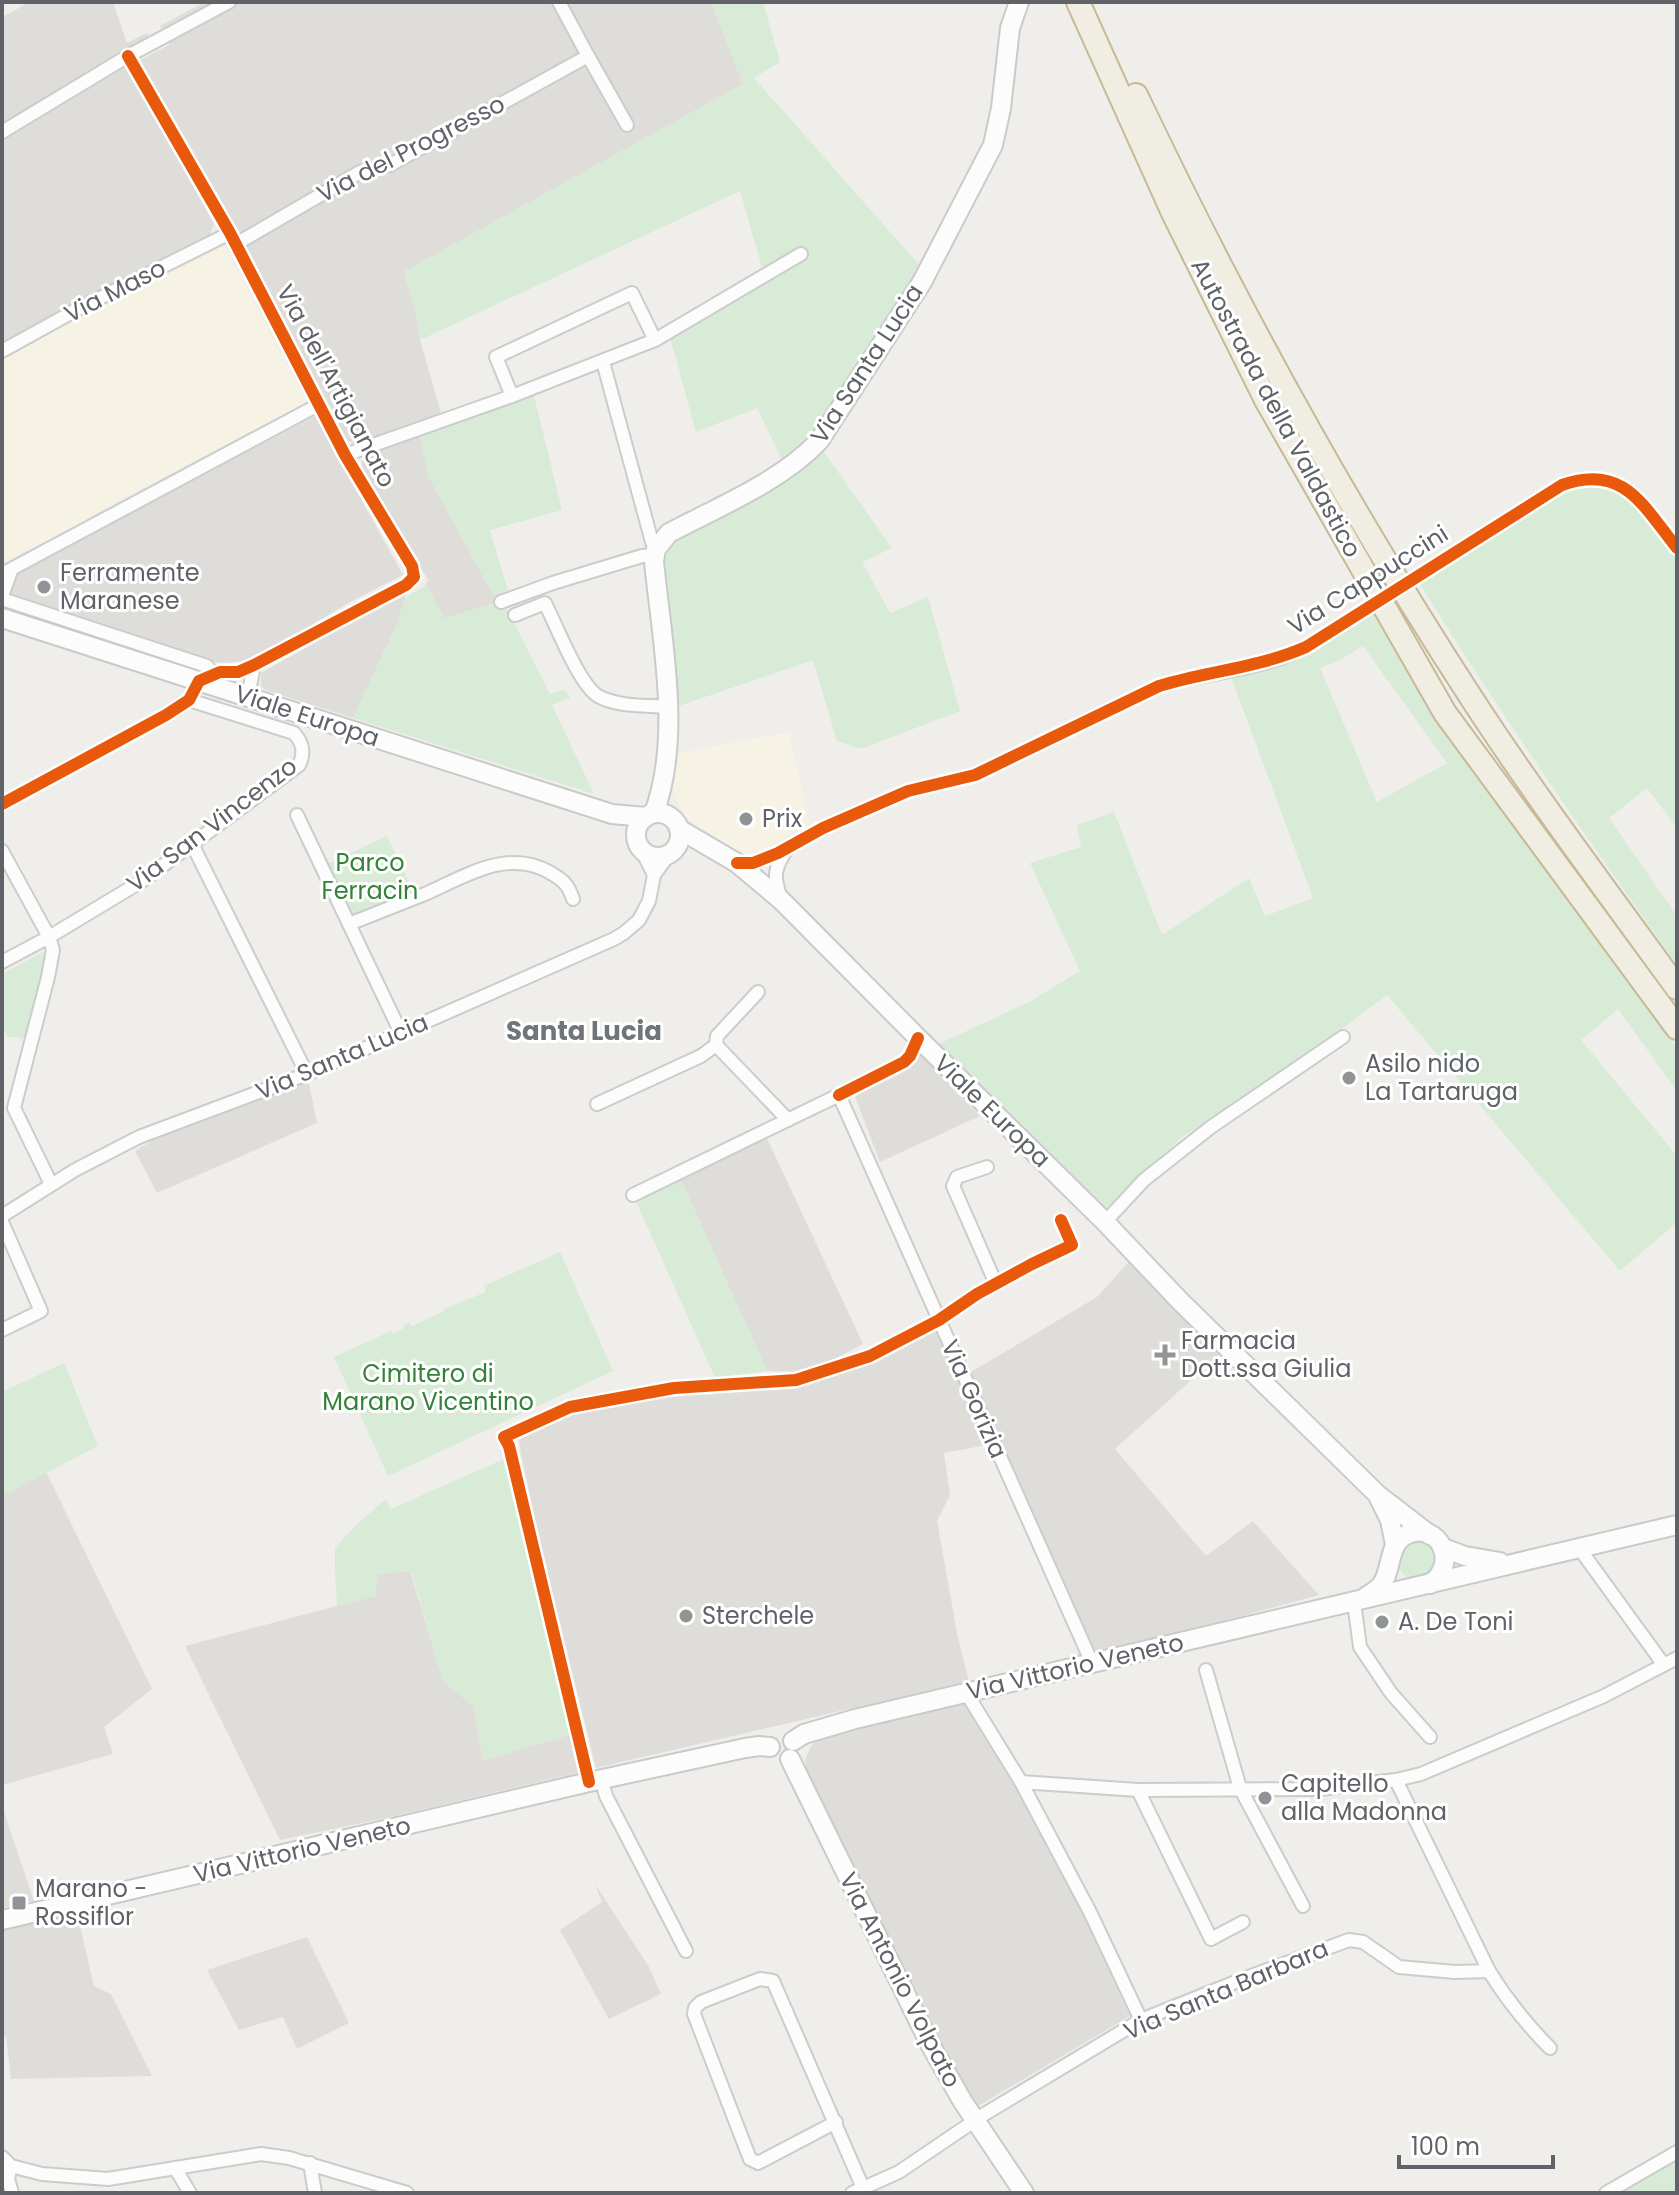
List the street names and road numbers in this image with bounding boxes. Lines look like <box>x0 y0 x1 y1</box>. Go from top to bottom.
street label: Via del Progresso <box>311 87 510 210</box>
street label: Via Maso <box>58 251 171 330</box>
street label: Autostrada della Valdastico <box>1183 252 1369 563</box>
street label: Via Santa Lucia <box>803 277 931 450</box>
street label: Via dell'Artigianato <box>269 279 404 493</box>
street label: Via Cappuccini <box>1281 517 1454 642</box>
street label: Viale Europa <box>231 677 384 754</box>
street label: Via San Vincenzo <box>120 750 304 900</box>
street label: Via Santa Lucia <box>251 1005 433 1108</box>
street label: Viale Europa <box>927 1047 1058 1175</box>
street label: Via Gorizia <box>934 1334 1015 1463</box>
street label: Via Vittorio Veneto <box>963 1625 1187 1708</box>
street label: Via Vittorio Veneto <box>190 1808 414 1891</box>
street label: Via Antonio Volpato <box>832 1866 969 2093</box>
street label: Via Santa Barbara <box>1118 1932 1333 2048</box>

